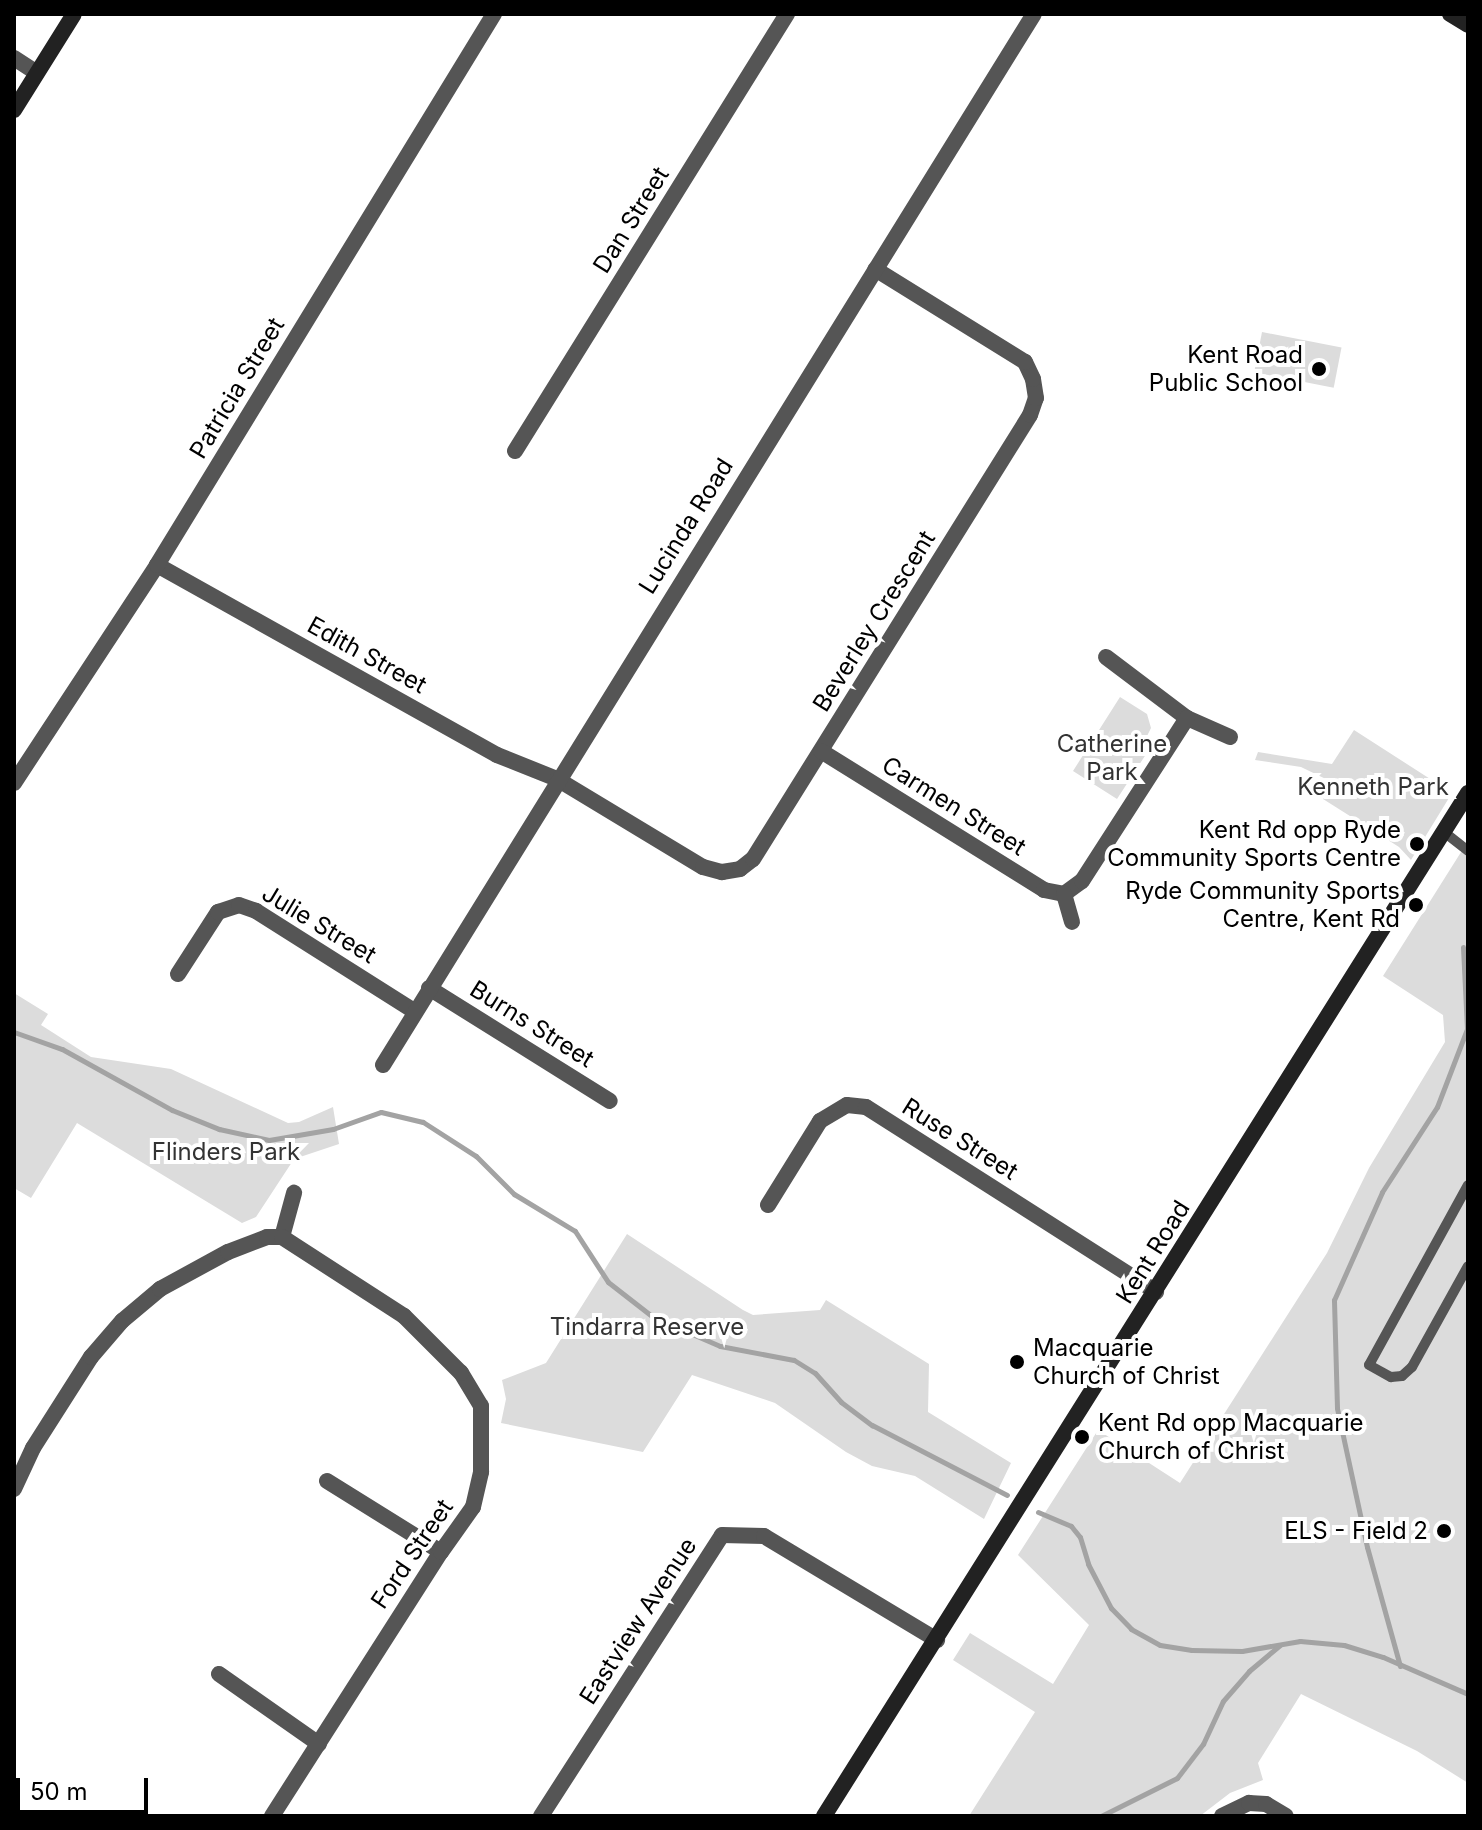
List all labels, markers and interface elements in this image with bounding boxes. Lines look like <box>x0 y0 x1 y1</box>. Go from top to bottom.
street label: Dan Street <box>587 162 675 278</box>
street label: Patricia Street <box>184 312 290 464</box>
place label: Kent Road Public School <box>1149 341 1303 397</box>
marker: Kent Road Public School <box>1310 360 1328 378</box>
street label: Lucinda Road <box>633 453 739 599</box>
street label: Beverley Crescent <box>807 525 941 717</box>
street label: Edith Street <box>303 611 431 699</box>
park label: Catherine Park <box>1057 730 1167 786</box>
street label: Carmen Street <box>877 750 1031 862</box>
park label: Kenneth Park <box>1297 773 1449 801</box>
place label: Kent Rd opp Ryde Community Sports Centre <box>1107 816 1401 872</box>
marker: Kent Rd opp Ryde Community Sports Centre <box>1408 835 1426 853</box>
place label: Ryde Community Sports Centre, Kent Rd <box>1125 877 1400 933</box>
street label: Julie Street <box>257 879 381 969</box>
marker: Ryde Community Sports Centre, Kent Rd <box>1407 896 1425 914</box>
street label: Burns Street <box>465 975 599 1073</box>
street label: Ruse Street <box>897 1092 1023 1186</box>
park label: Flinders Park <box>152 1138 300 1166</box>
street label: Kent Road <box>1110 1195 1196 1309</box>
park label: Tindarra Reserve <box>550 1313 744 1341</box>
place label: Macquarie Church of Christ <box>1033 1334 1220 1390</box>
marker: Macquarie Church of Christ <box>1008 1353 1026 1371</box>
place label: Kent Rd opp Macquarie Church of Christ <box>1098 1409 1363 1465</box>
marker: Kent Rd opp Macquarie Church of Christ <box>1073 1428 1091 1446</box>
street label: Ford Street <box>365 1494 459 1614</box>
place label: ELS - Field 2 <box>1284 1517 1428 1545</box>
marker: ELS - Field 2 <box>1435 1522 1453 1540</box>
street label: Eastview Avenue <box>574 1532 702 1710</box>
scale bar <box>20 1762 152 1812</box>
text: 50 m <box>30 1777 88 1806</box>

